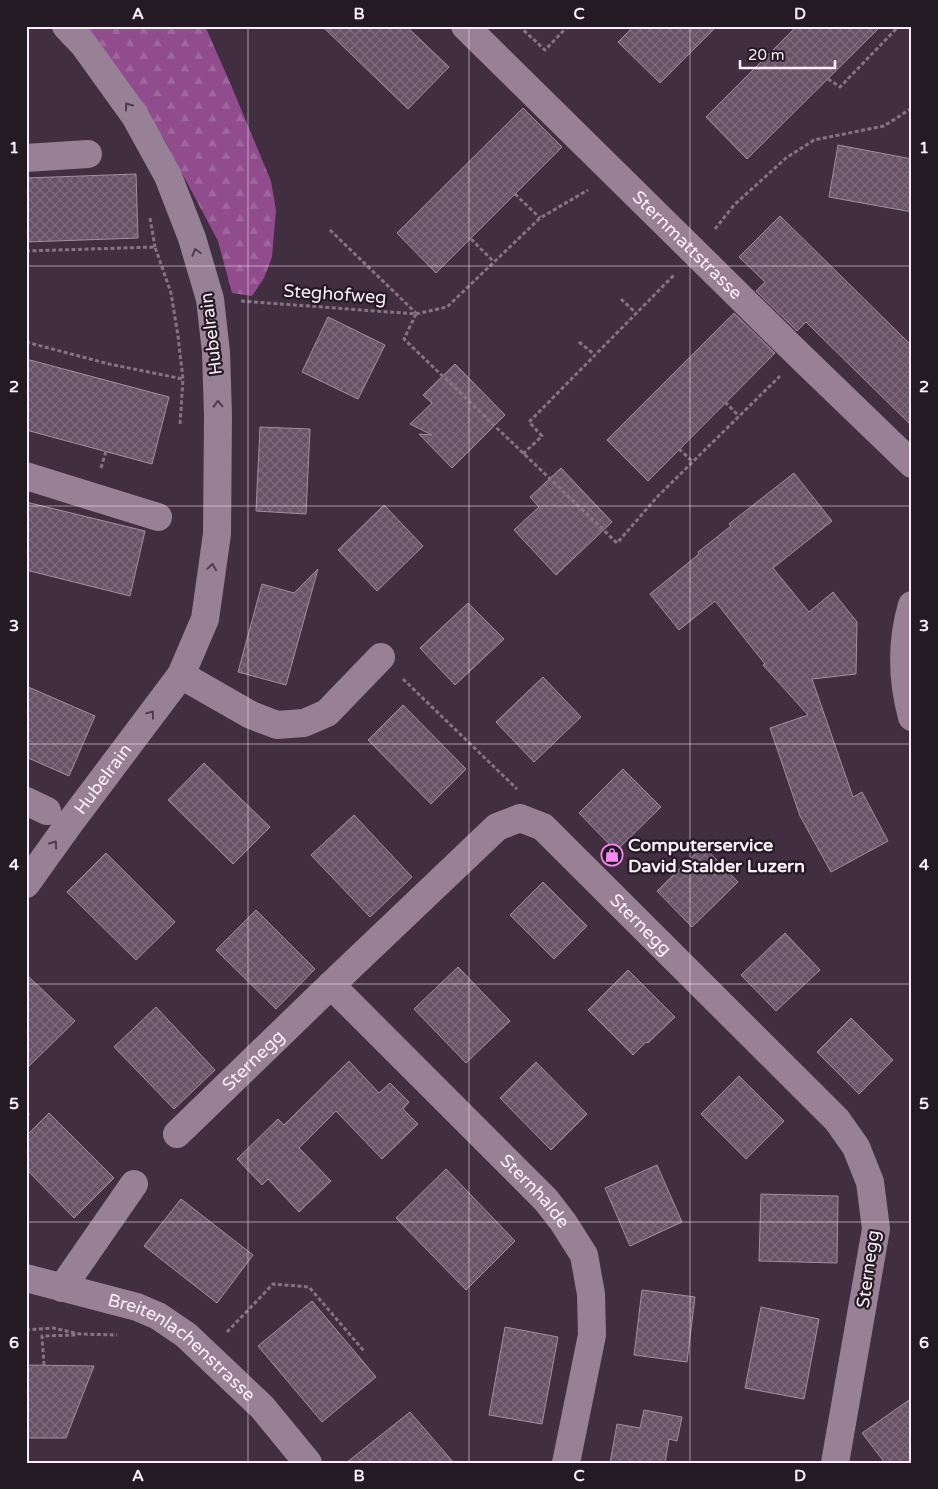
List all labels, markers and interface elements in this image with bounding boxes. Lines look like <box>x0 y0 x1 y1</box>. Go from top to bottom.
text: A <box>132 4 144 24</box>
text: B <box>353 4 365 24</box>
text: C <box>573 4 585 24</box>
text: D <box>794 4 806 24</box>
scale bar <box>740 38 836 70</box>
text: 20 m <box>748 46 785 64</box>
one-way arrow <box>125 102 134 112</box>
text: 1 <box>9 138 19 158</box>
text: 1 <box>919 138 929 158</box>
street label: Sternmattstrasse <box>628 186 747 304</box>
one-way arrow <box>192 249 202 257</box>
street label: Steghofweg <box>283 279 387 309</box>
street label: Hubelrain <box>195 292 227 376</box>
text: 2 <box>9 377 19 397</box>
text: 2 <box>919 377 929 397</box>
one-way arrow <box>213 400 223 408</box>
one-way arrow <box>206 562 217 570</box>
text: 3 <box>9 616 19 636</box>
text: 3 <box>919 616 929 636</box>
one-way arrow <box>146 711 154 720</box>
street label: Hubelrain <box>69 739 136 819</box>
place label: Computerservice David Stalder Luzern <box>628 834 805 877</box>
one-way arrow <box>48 840 57 850</box>
shop icon: Computerservice David Stalder Luzern <box>600 843 624 867</box>
text: 4 <box>9 855 19 875</box>
text: 4 <box>919 855 929 875</box>
street label: Sternegg <box>605 889 676 960</box>
street label: Sternegg <box>217 1025 289 1095</box>
text: 5 <box>9 1094 19 1114</box>
text: 5 <box>919 1094 929 1114</box>
street label: Sternhalde <box>496 1150 574 1232</box>
street label: Sternegg <box>852 1229 884 1309</box>
street label: Breitenlachenstrasse <box>105 1289 260 1406</box>
text: 6 <box>9 1333 19 1353</box>
text: 6 <box>919 1333 929 1353</box>
text: A <box>132 1466 144 1486</box>
text: B <box>353 1466 365 1486</box>
text: C <box>573 1466 585 1486</box>
text: D <box>794 1466 806 1486</box>

